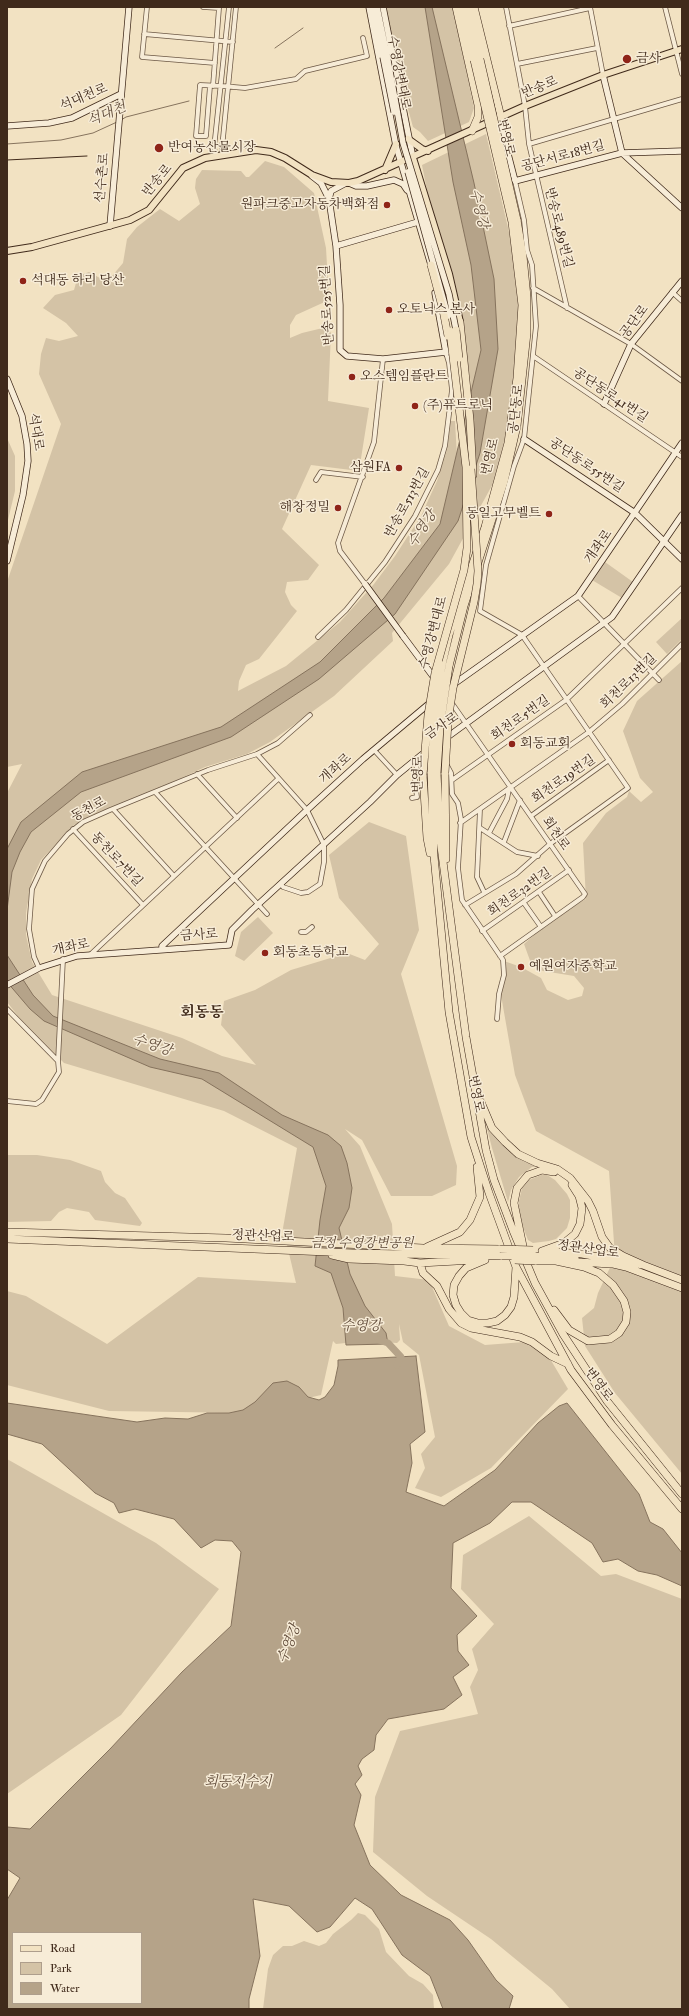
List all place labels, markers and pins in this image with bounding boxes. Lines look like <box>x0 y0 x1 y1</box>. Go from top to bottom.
place label: 금사 <box>636 51 661 67</box>
marker: 금사 <box>621 53 633 65</box>
place label: 반여농산물시장 <box>168 140 256 156</box>
marker: 반여농산물시장 <box>153 142 165 154</box>
place label: 원파크중고자동차백화점 <box>241 197 379 213</box>
marker: 원파크중고자동차백화점 <box>382 200 392 210</box>
place label: 석대동 하리 당산 <box>31 273 124 289</box>
marker: 석대동 하리 당산 <box>18 276 28 286</box>
place label: 오토닉스 본사 <box>397 302 475 318</box>
marker: 오토닉스 본사 <box>384 305 394 315</box>
place label: 오스템임플란트 <box>360 369 448 385</box>
marker: 오스템임플란트 <box>347 372 357 382</box>
place label: (주)퓨트로닉 <box>423 398 493 414</box>
marker: (주)퓨트로닉 <box>410 401 420 411</box>
place label: 삼원FA <box>350 460 391 476</box>
marker: 삼원FA <box>394 463 404 473</box>
place label: 해창정밀 <box>280 500 330 516</box>
marker: 해창정밀 <box>333 503 343 513</box>
place label: 동일고무벨트 <box>466 506 541 522</box>
marker: 동일고무벨트 <box>544 509 554 519</box>
place label: 회동교회 <box>520 736 570 752</box>
marker: 회동교회 <box>507 739 517 749</box>
place label: 회동초등학교 <box>273 945 348 961</box>
marker: 회동초등학교 <box>260 948 270 958</box>
place label: 예원여자중학교 <box>529 959 617 975</box>
marker: 예원여자중학교 <box>516 962 526 972</box>

